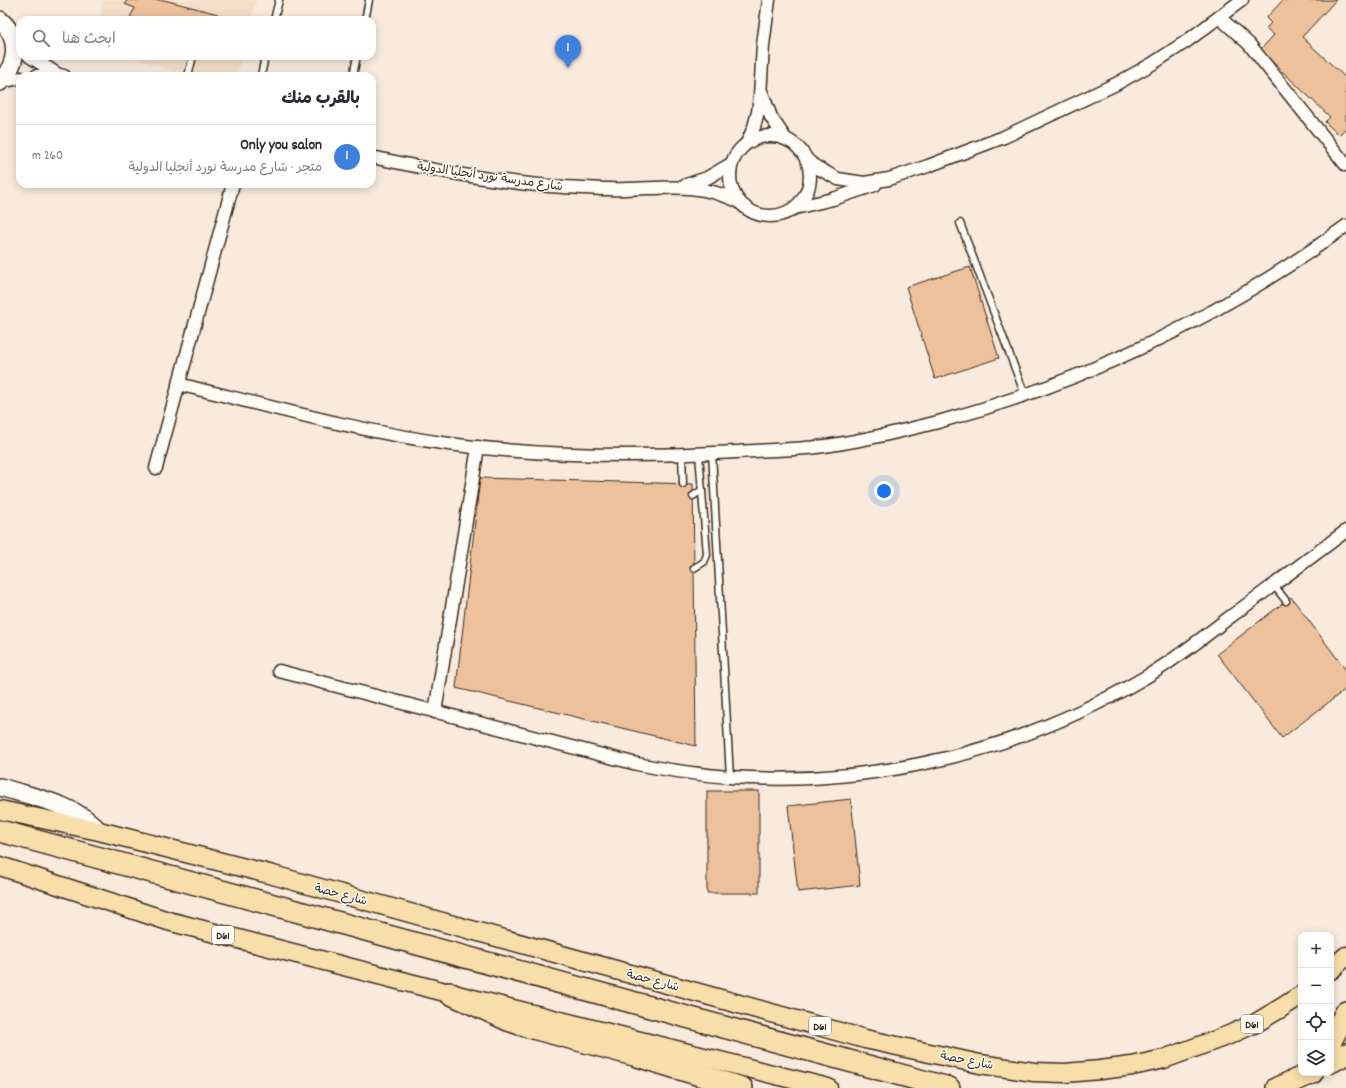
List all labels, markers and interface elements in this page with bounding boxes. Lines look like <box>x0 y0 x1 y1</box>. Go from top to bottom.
search box <box>16 16 376 60</box>
icon: search <box>30 27 52 49</box>
text: ابحث هنا <box>62 29 116 51</box>
pin: 1 <box>555 35 581 68</box>
text: بالقرب منك <box>282 88 360 112</box>
text: Only you salon <box>240 135 322 157</box>
text: 260 m <box>32 147 63 166</box>
text: 1 <box>346 147 348 166</box>
text: متجر · شارع مدرسة نورد أنجليا الدولية <box>128 159 322 178</box>
street label: شارع مدرسة نورد أنجليا الدولية <box>416 159 564 196</box>
your location <box>874 481 894 501</box>
street label: شارع حصة <box>312 880 369 911</box>
road number: D61 <box>212 926 234 944</box>
map controls <box>1298 932 1334 1076</box>
button: + <box>1298 932 1334 968</box>
street label: شارع حصة <box>624 966 681 997</box>
button: − <box>1298 968 1334 1004</box>
button: locate <box>1298 1004 1334 1040</box>
road number: D61 <box>1241 1015 1263 1033</box>
road number: D61 <box>809 1017 831 1035</box>
button: layers <box>1298 1040 1334 1076</box>
street label: شارع حصة <box>939 1048 995 1075</box>

